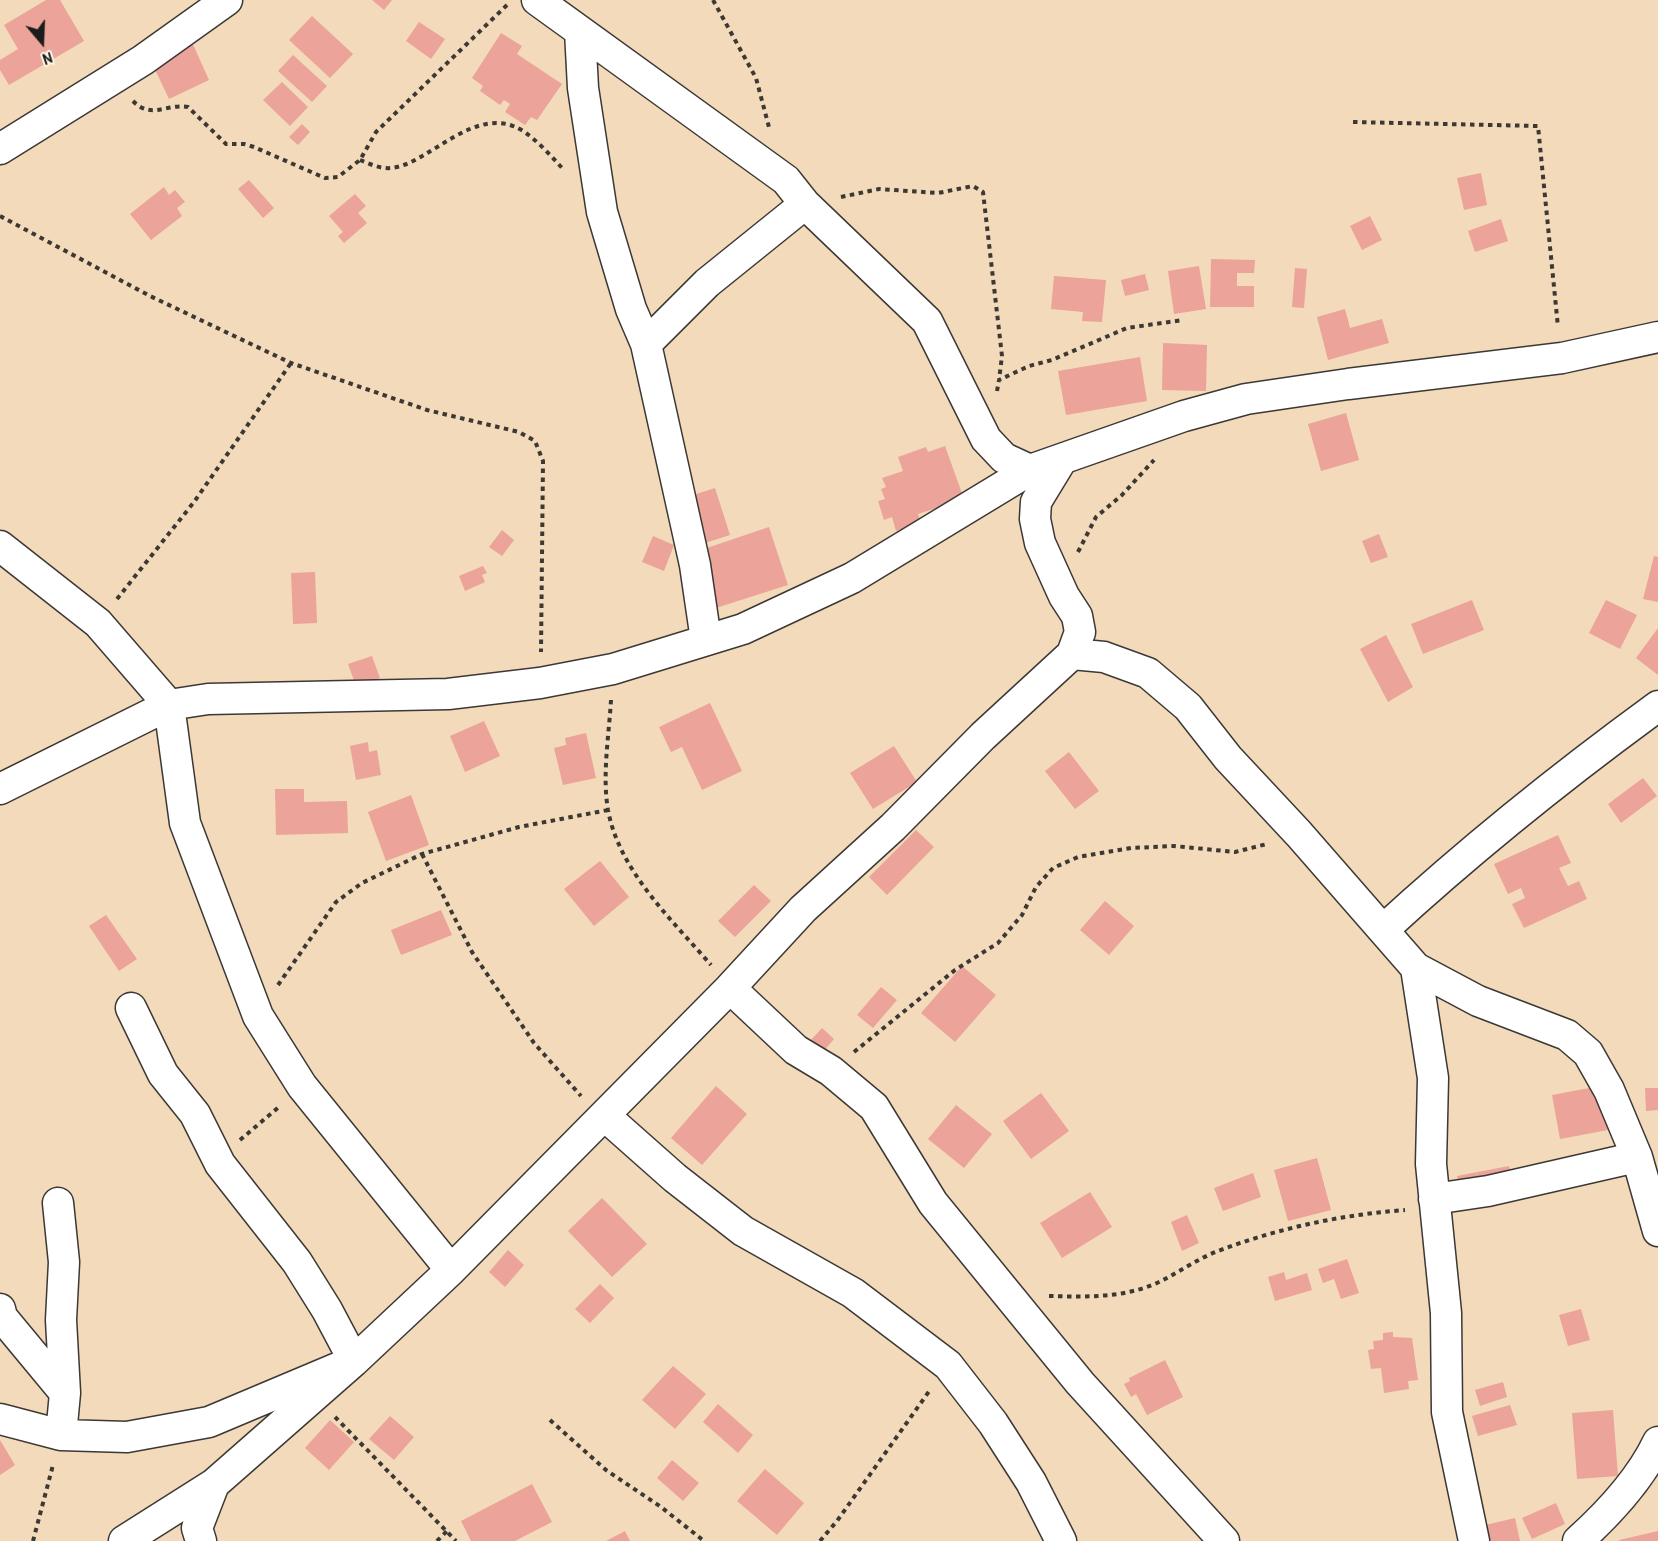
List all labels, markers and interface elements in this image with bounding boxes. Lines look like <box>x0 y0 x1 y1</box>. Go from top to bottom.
north arrow <box>12 12 72 72</box>
text: N <box>40 47 55 71</box>

